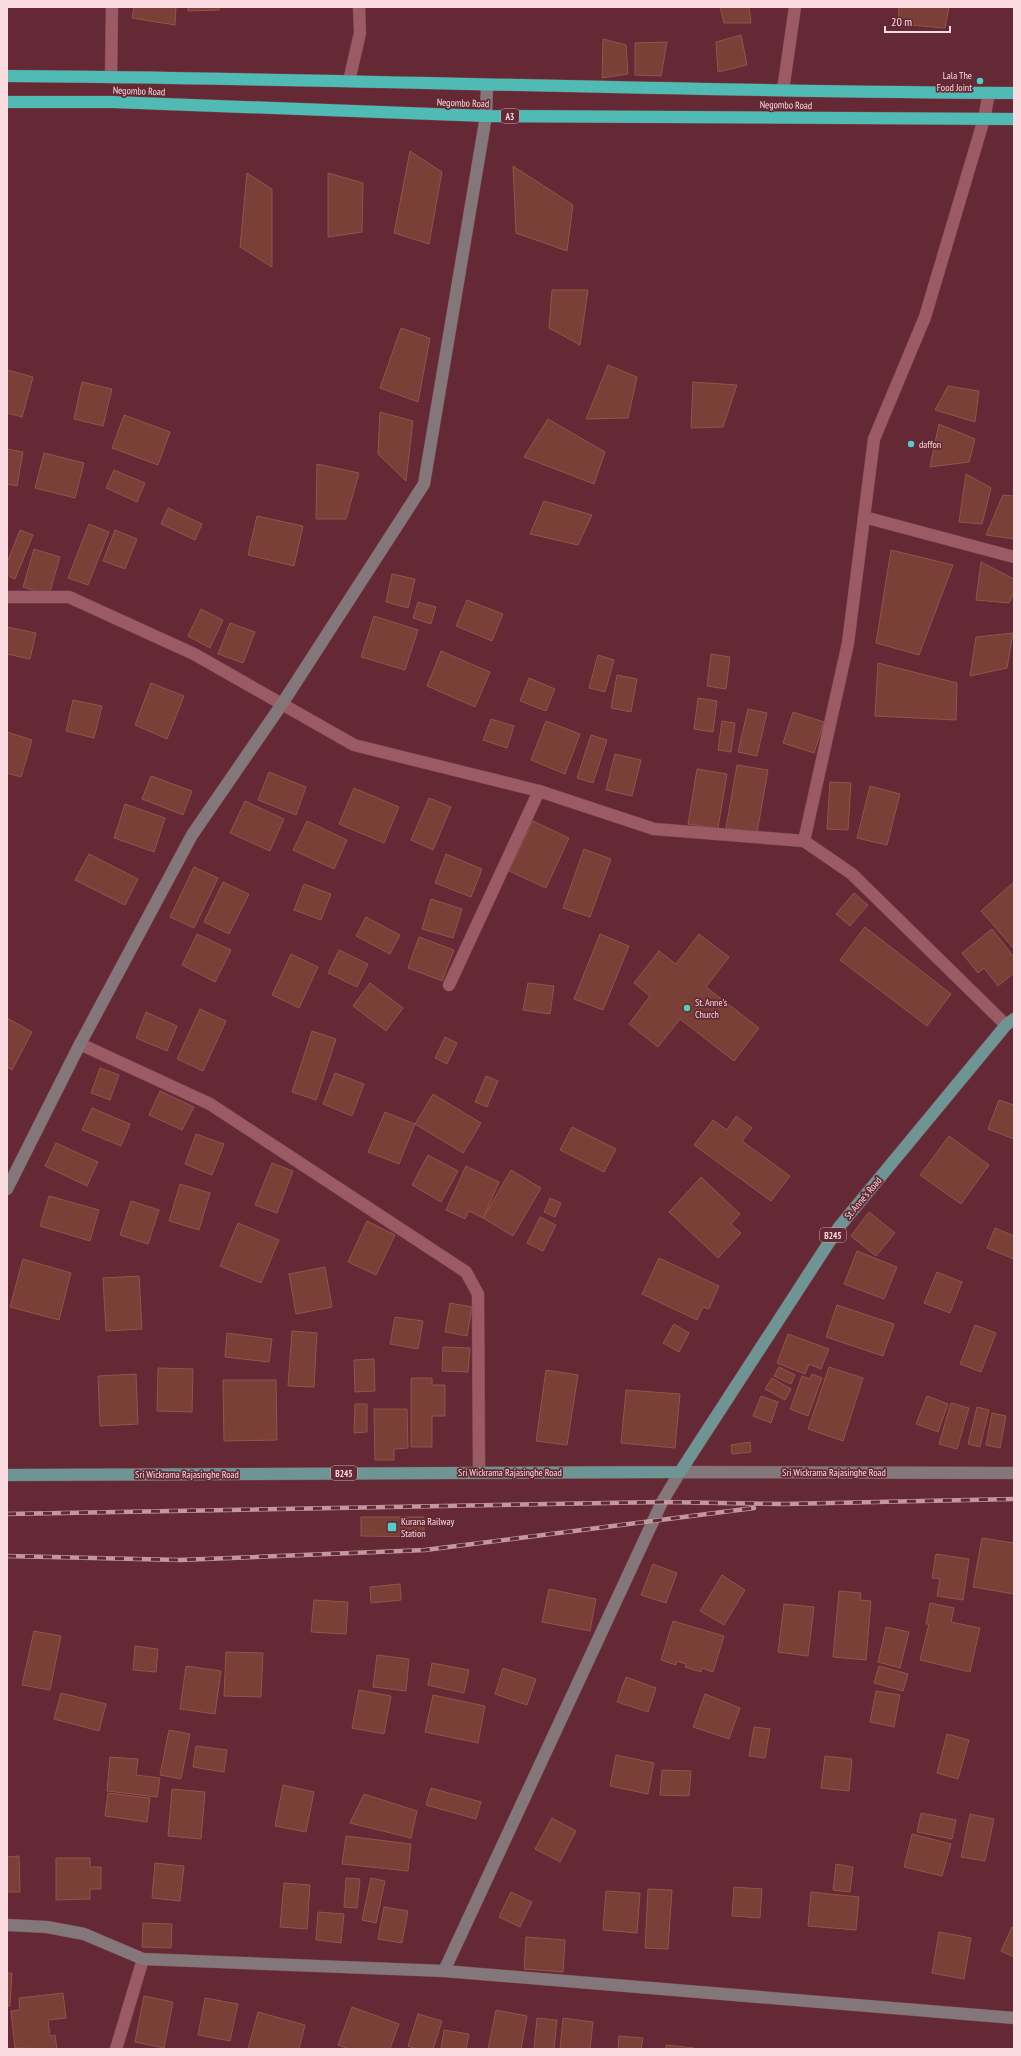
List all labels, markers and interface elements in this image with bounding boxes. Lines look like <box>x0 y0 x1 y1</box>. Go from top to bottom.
scale bar <box>885 8 950 34</box>
text: 20 m <box>891 14 912 29</box>
place label: Lala The Food Joint <box>937 69 972 94</box>
marker: Lala The Food Joint <box>975 76 985 86</box>
street label: Negombo Road <box>113 84 165 98</box>
street label: Negombo Road <box>437 96 489 110</box>
street label: Negombo Road <box>760 98 812 112</box>
road number: A3 <box>501 109 519 123</box>
place label: daffon <box>919 438 941 451</box>
marker: daffon <box>906 439 916 449</box>
place label: St. Anne's Church <box>695 996 728 1021</box>
marker: St. Anne's Church <box>682 1003 692 1013</box>
street label: St. Anne's Road <box>842 1174 884 1222</box>
road number: B245 <box>820 1228 846 1242</box>
road number: B245 <box>331 1466 357 1480</box>
street label: Sri Wickrama Rajasinghe Road <box>458 1466 562 1479</box>
street label: Sri Wickrama Rajasinghe Road <box>782 1466 886 1479</box>
street label: Sri Wickrama Rajasinghe Road <box>135 1468 239 1481</box>
place label: Kurana Railway Station <box>401 1515 455 1540</box>
marker: Kurana Railway Station <box>386 1521 398 1533</box>

